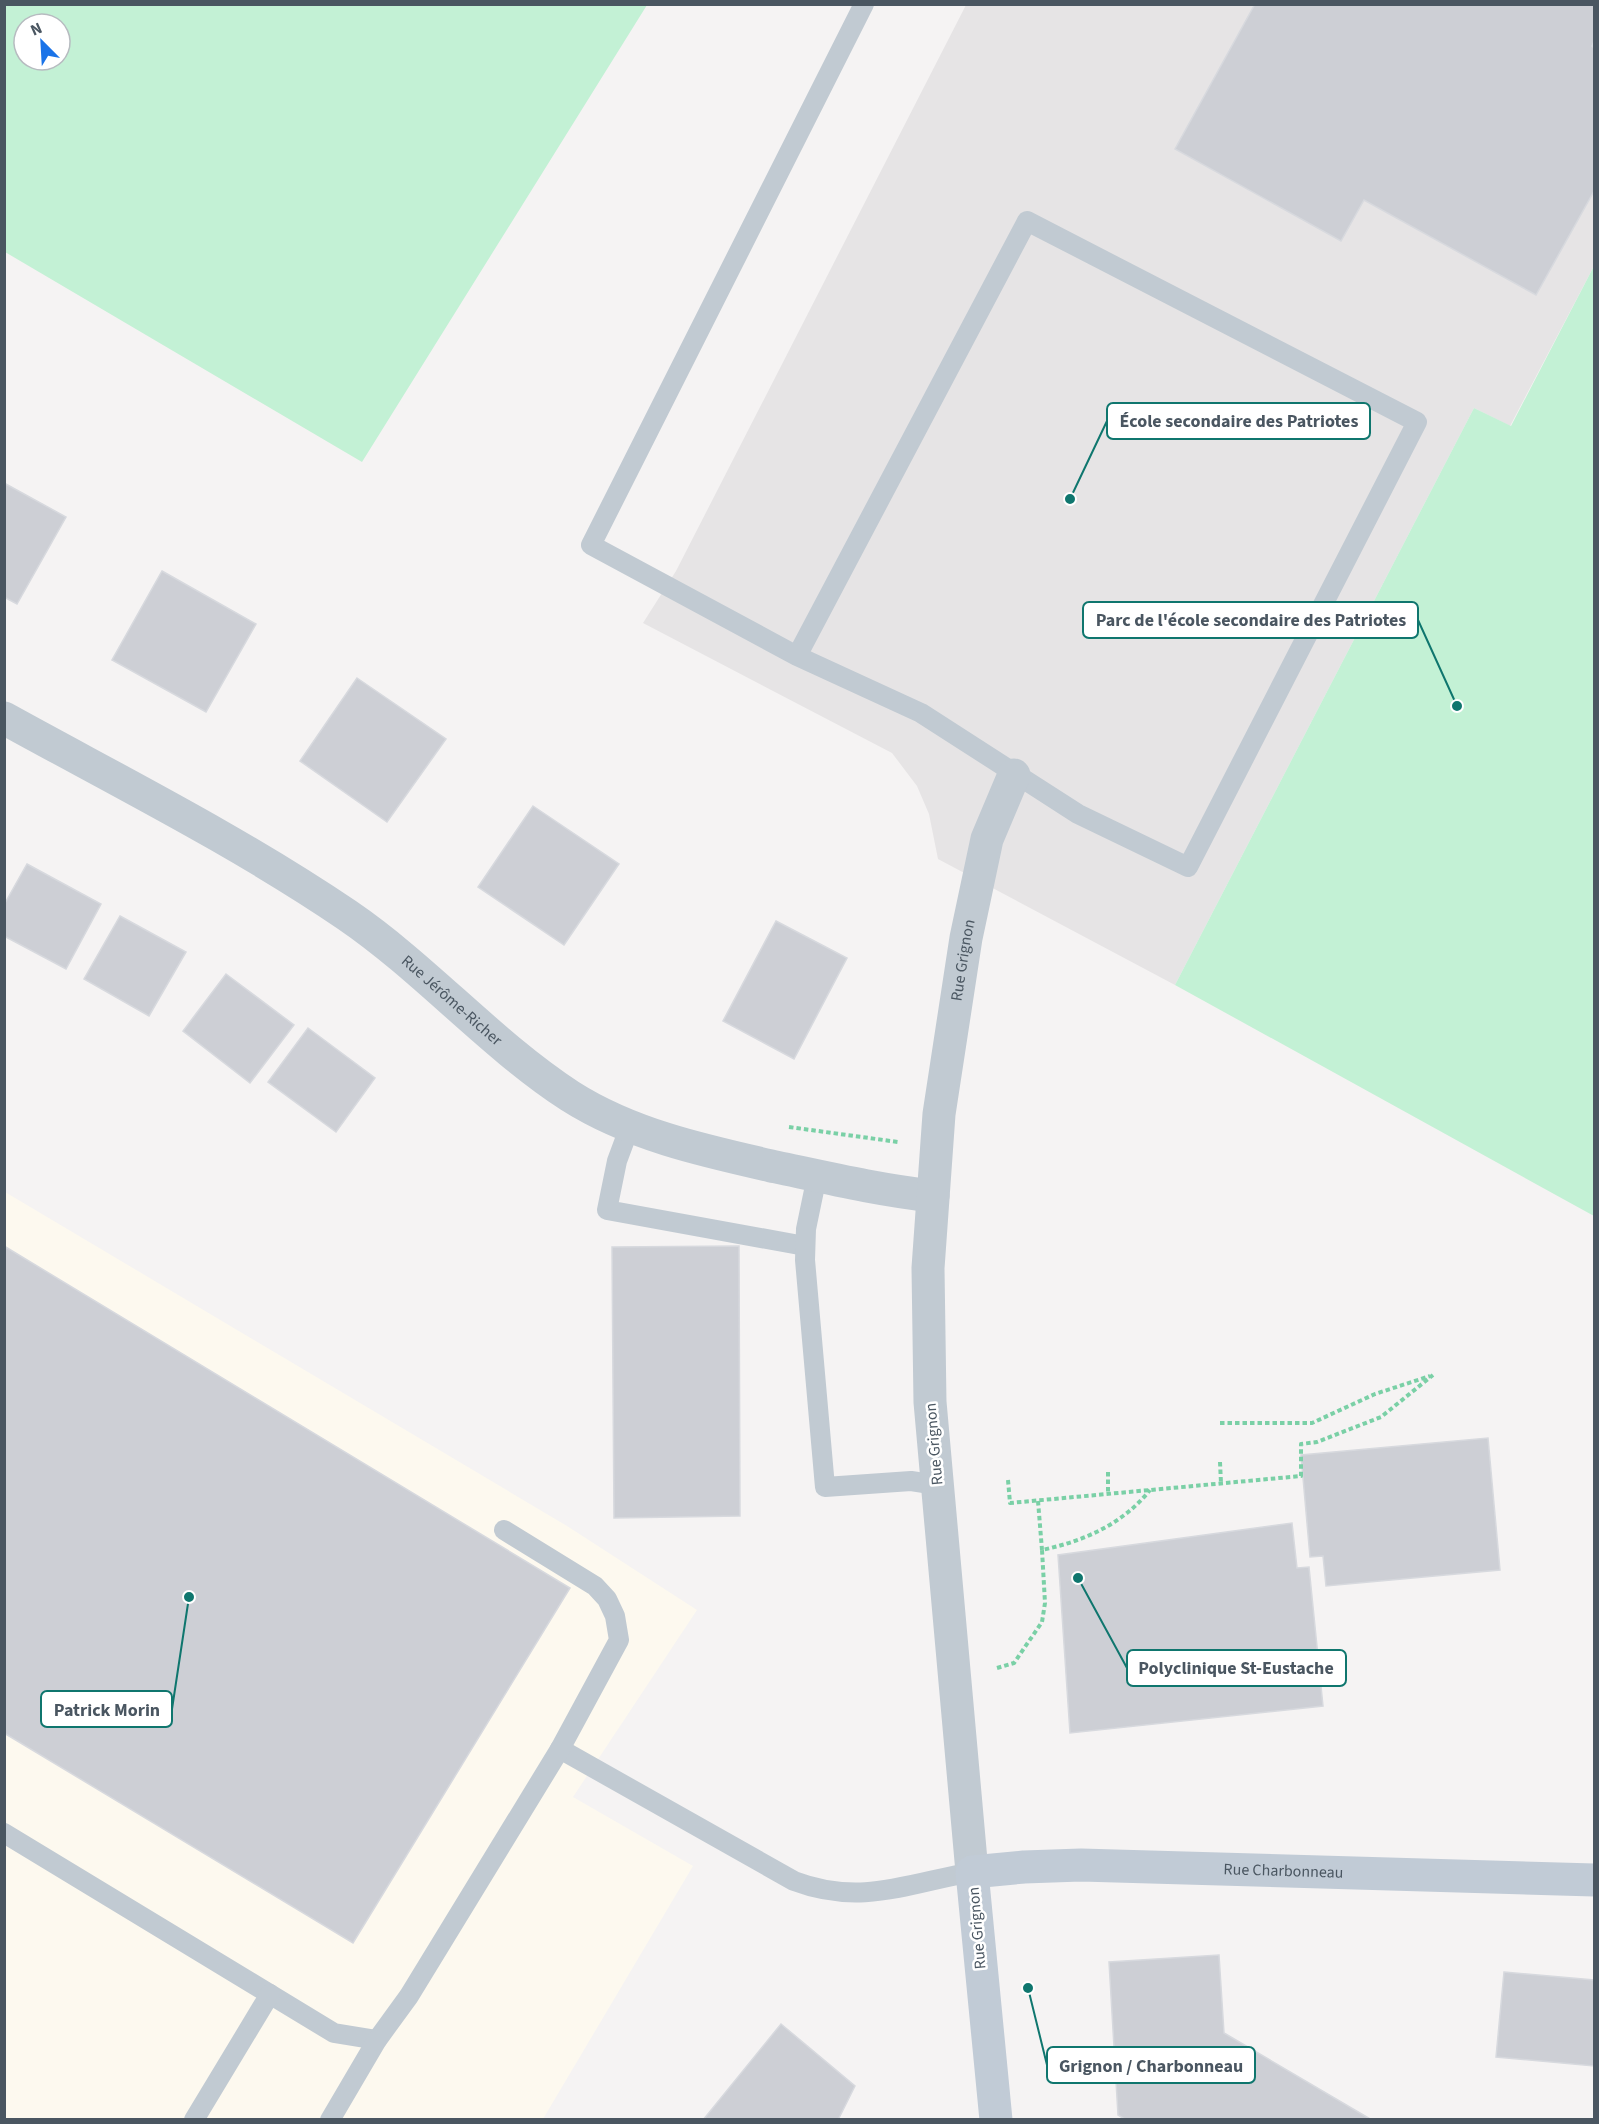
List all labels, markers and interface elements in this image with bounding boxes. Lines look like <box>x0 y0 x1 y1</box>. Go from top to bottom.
north arrow <box>12 12 72 72</box>
text: N <box>27 17 46 41</box>
callout: École secondaire des Patriotes <box>1107 403 1370 439</box>
text: École secondaire des Patriotes <box>1120 409 1358 434</box>
callout: Parc de l'école secondaire des Patriotes <box>1083 602 1418 638</box>
text: Parc de l'école secondaire des Patriotes <box>1096 608 1406 633</box>
street label: Rue Grignon <box>945 917 981 1003</box>
street label: Rue Jérôme-Richer <box>397 950 507 1051</box>
street label: Rue Grignon <box>919 1402 949 1486</box>
callout: Polyclinique St-Eustache <box>1127 1650 1346 1686</box>
text: Polyclinique St-Eustache <box>1138 1656 1334 1681</box>
callout: Patrick Morin <box>41 1691 172 1727</box>
text: Patrick Morin <box>54 1698 160 1723</box>
street label: Rue Charbonneau <box>1223 1858 1344 1884</box>
street label: Rue Grignon <box>962 1886 992 1970</box>
callout: Grignon / Charbonneau <box>1047 2047 1255 2083</box>
text: Grignon / Charbonneau <box>1059 2054 1243 2079</box>

